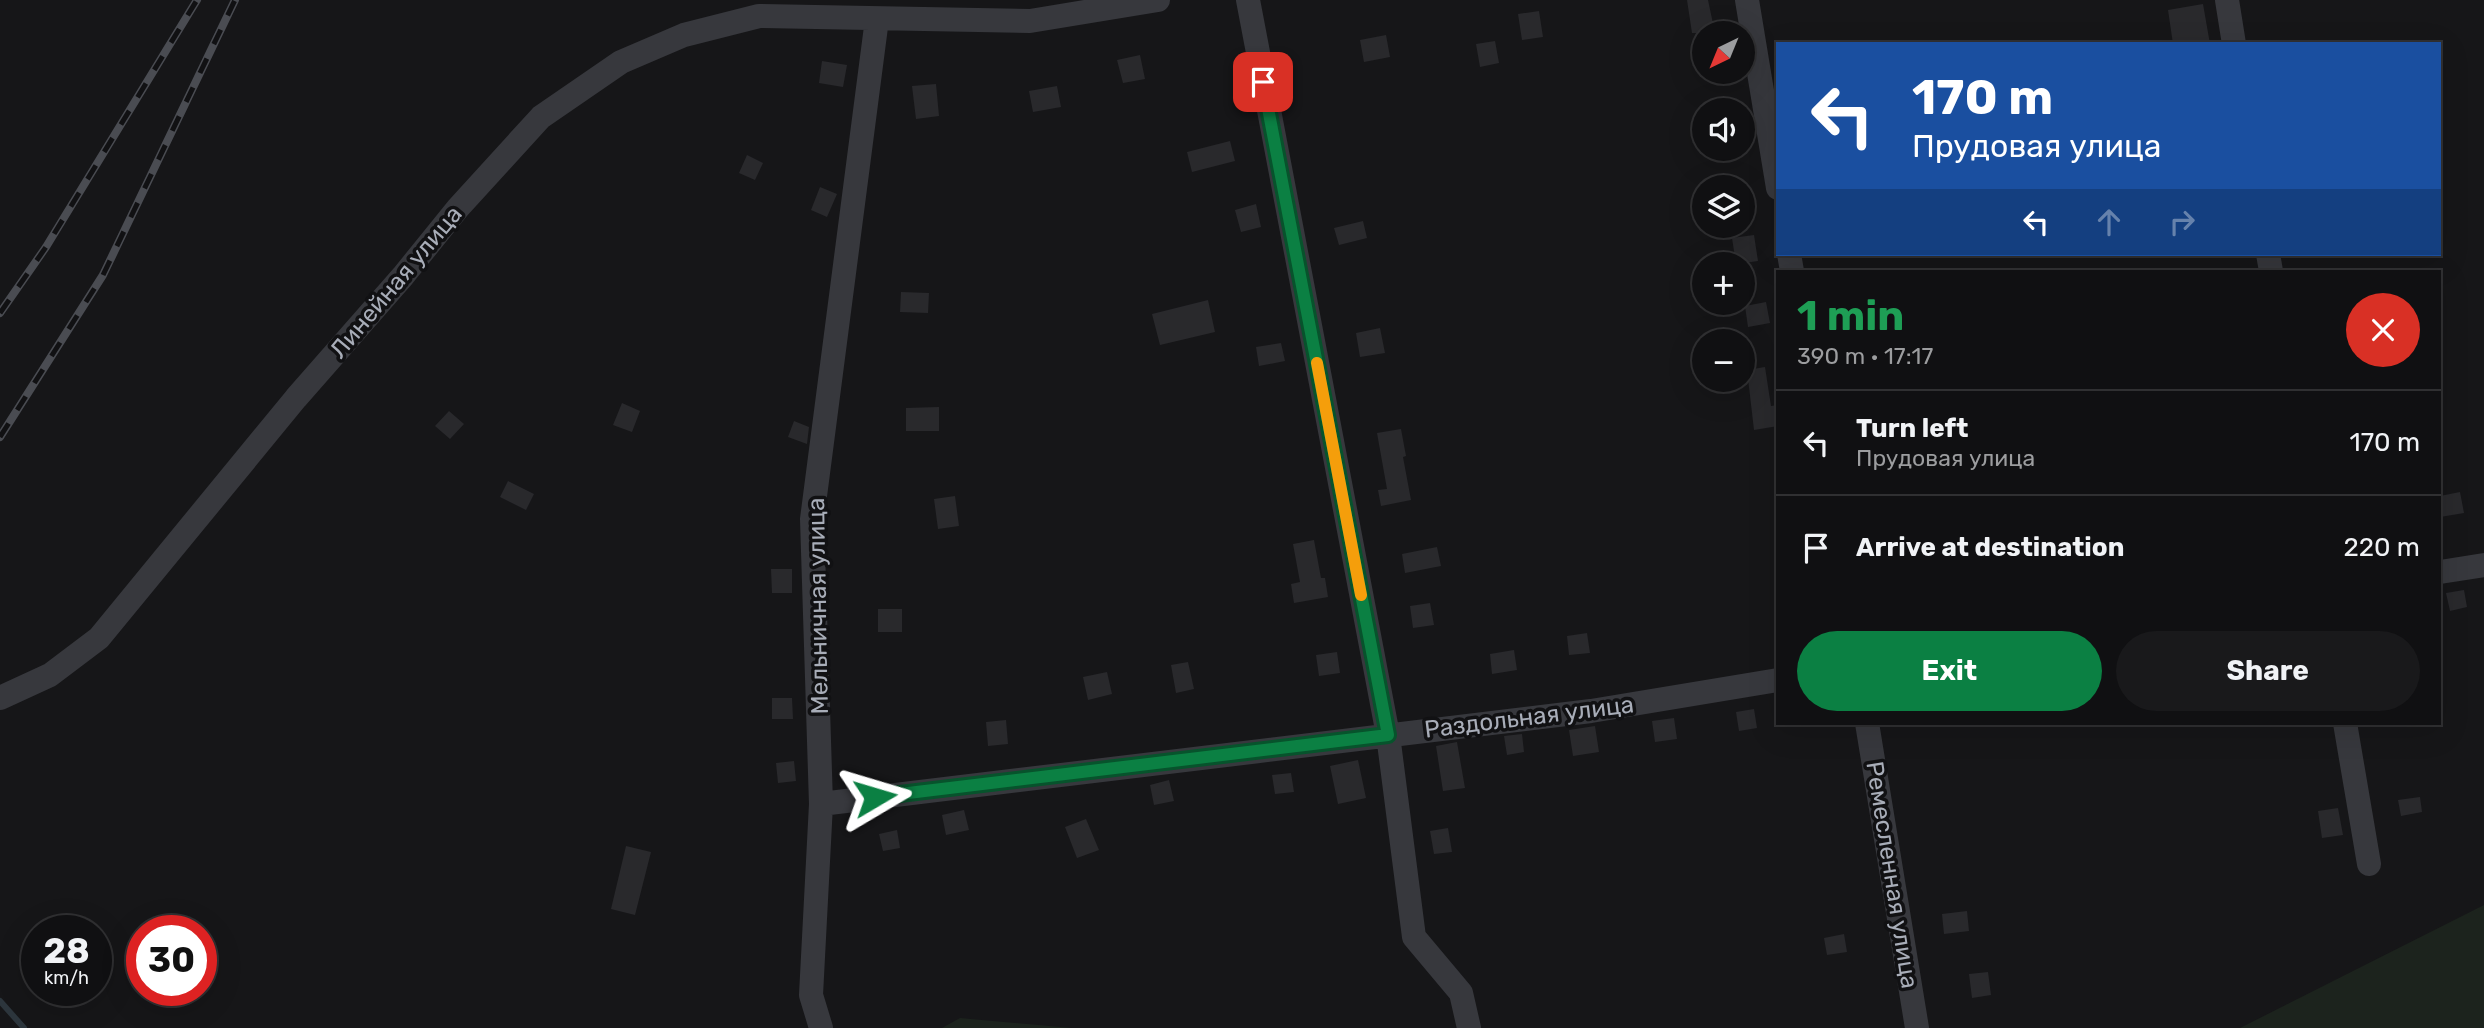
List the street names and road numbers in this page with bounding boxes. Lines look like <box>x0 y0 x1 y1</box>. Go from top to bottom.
street label: Линейная улица <box>324 200 468 364</box>
street label: Мельничная улица <box>802 497 834 715</box>
street label: Раздольная улица <box>1423 690 1635 744</box>
street label: Ремесленная улица <box>1860 759 1924 991</box>

